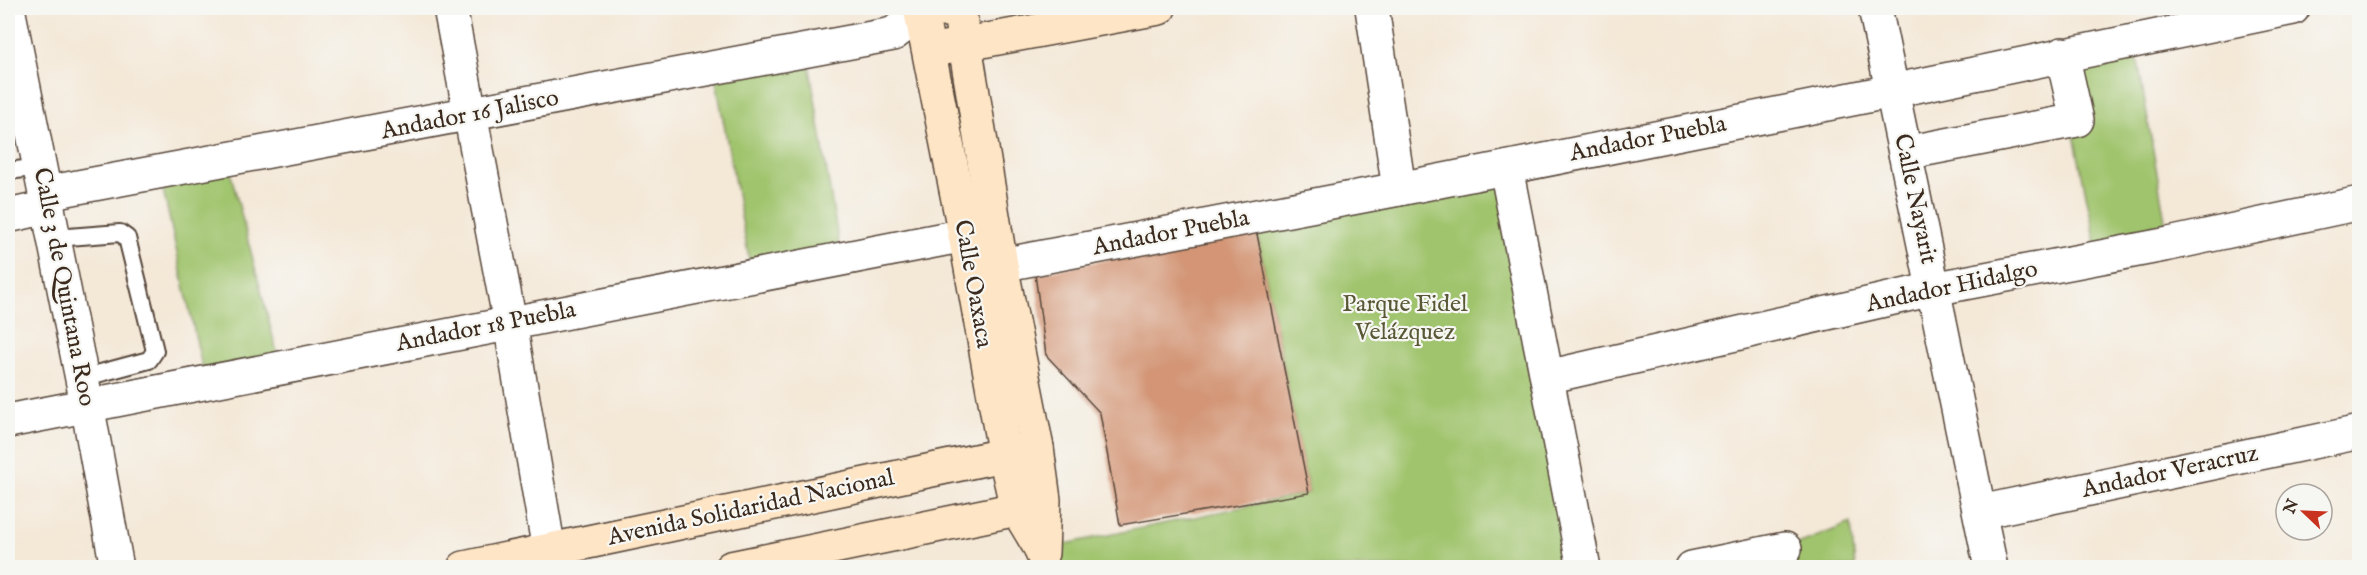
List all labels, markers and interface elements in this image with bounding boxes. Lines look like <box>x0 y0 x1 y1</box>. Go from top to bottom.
street label: Andador 16 Jalisco <box>378 83 562 148</box>
street label: Andador Puebla <box>1566 109 1730 170</box>
street label: Calle Nayarit <box>1886 131 1944 267</box>
street label: Calle 3 de Quintana Roo <box>26 165 102 409</box>
street label: Andador Puebla <box>1089 203 1253 264</box>
street label: Calle Oaxaca <box>946 217 1000 351</box>
street label: Andador Hidalgo <box>1862 254 2041 321</box>
park label: Parque Fidel Velázquez <box>1342 289 1468 348</box>
street label: Andador 18 Puebla <box>392 294 579 360</box>
street label: Andador Veracruz <box>2078 438 2261 506</box>
street label: Avenida Solidaridad Nacional <box>604 462 897 554</box>
north arrow <box>2274 482 2334 542</box>
text: N <box>2280 496 2304 518</box>

